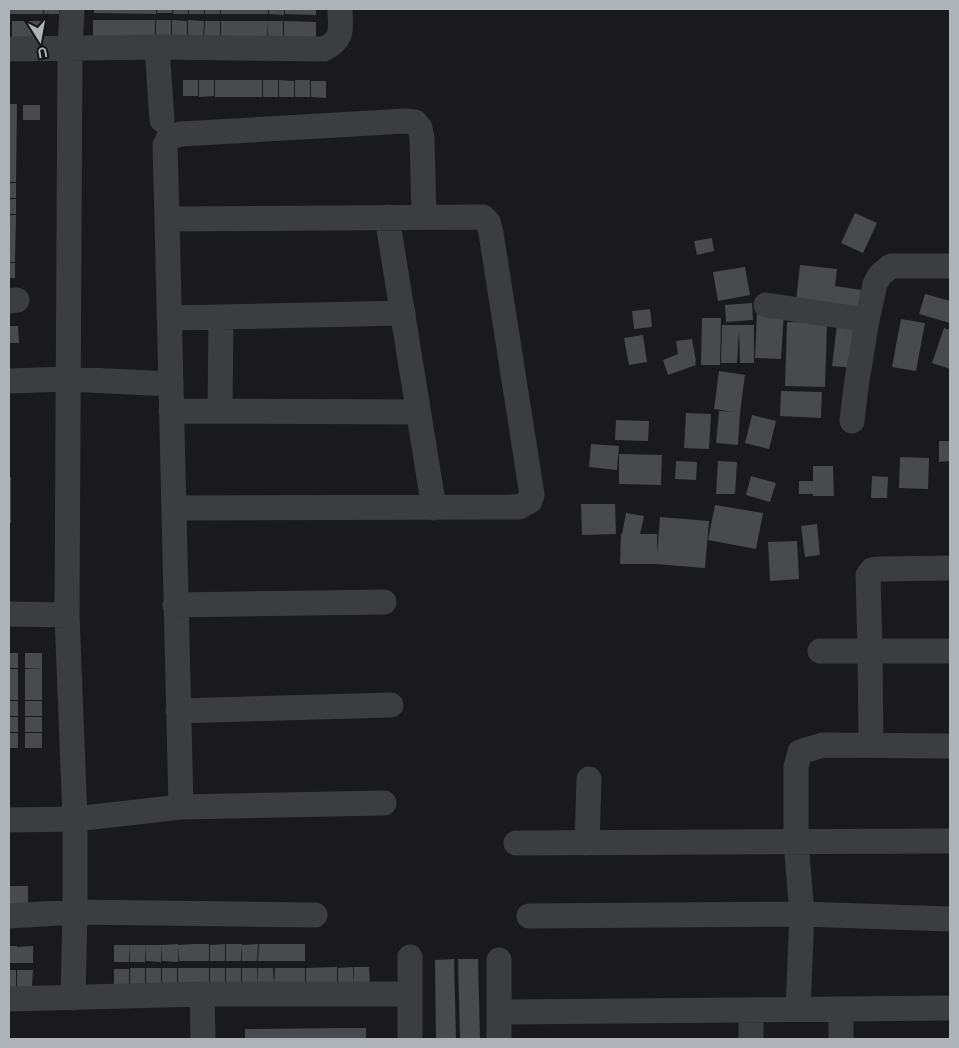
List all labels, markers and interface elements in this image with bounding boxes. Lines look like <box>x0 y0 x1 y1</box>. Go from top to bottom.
north arrow <box>15 15 65 65</box>
text: U <box>36 43 49 62</box>

